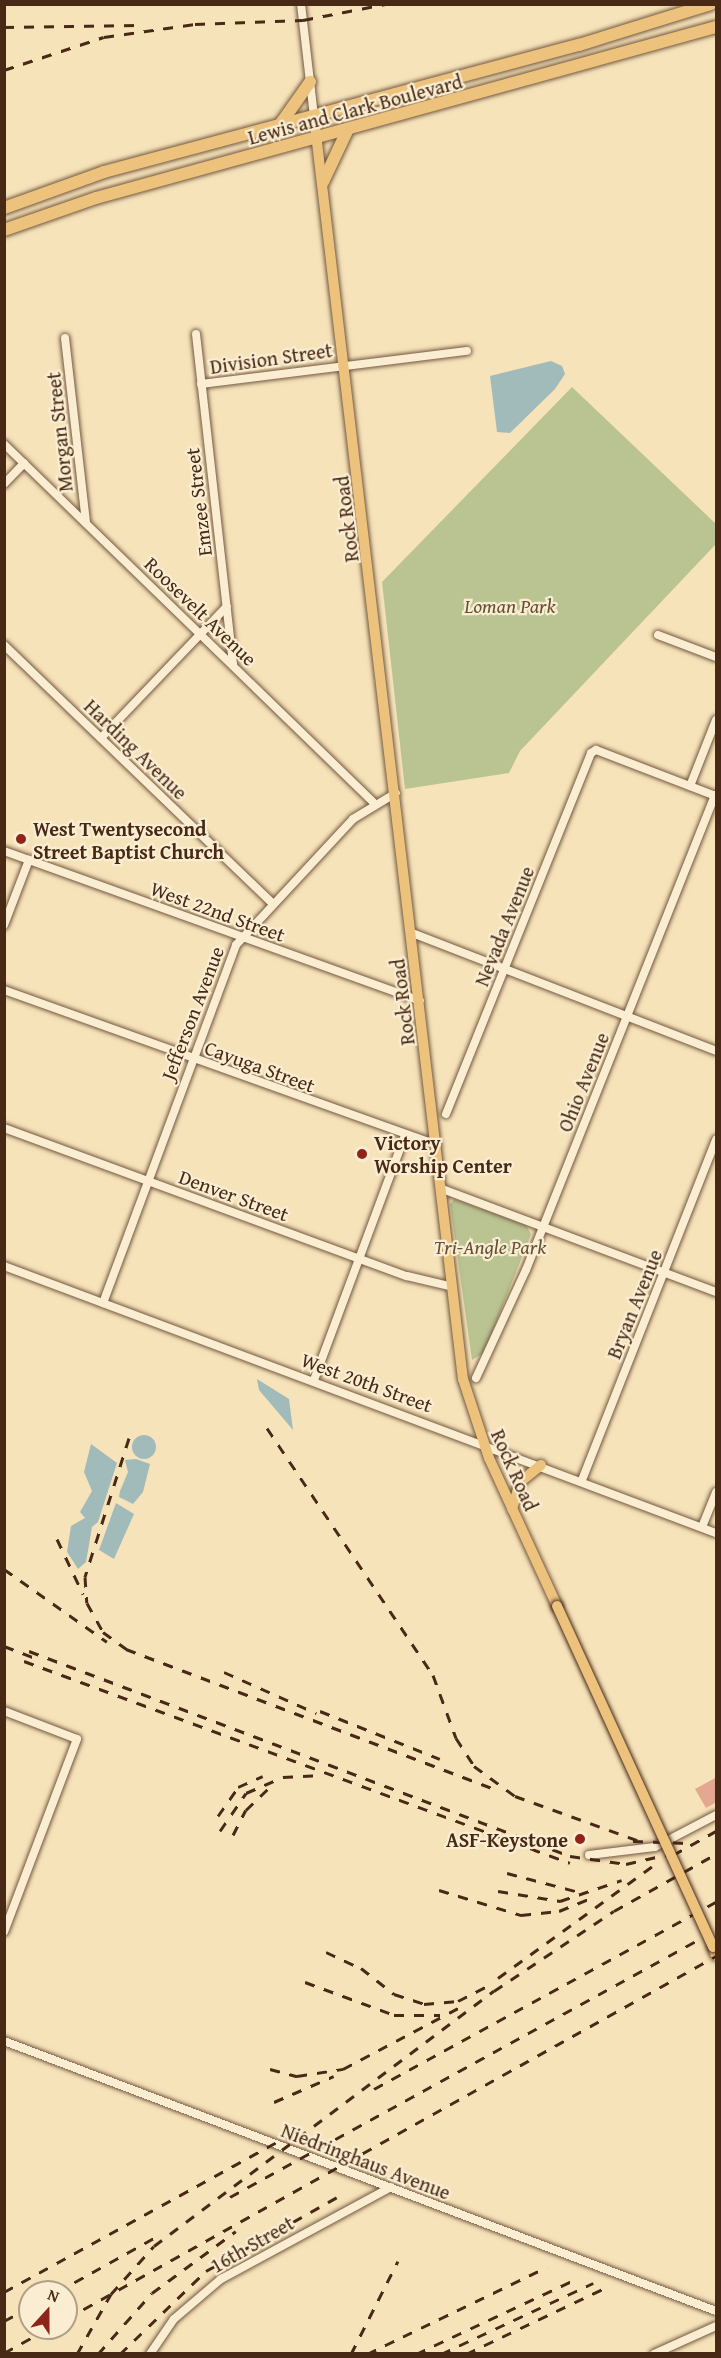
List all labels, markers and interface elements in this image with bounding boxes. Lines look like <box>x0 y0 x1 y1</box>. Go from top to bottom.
street label: Lewis and Clark Boulevard <box>245 69 465 149</box>
street label: Division Street <box>208 338 334 378</box>
street label: Morgan Street <box>41 371 77 493</box>
street label: Emzee Street <box>179 446 217 558</box>
street label: Rock Road <box>329 475 363 563</box>
street label: Roosevelt Avenue <box>140 551 262 671</box>
park label: Loman Park <box>464 593 556 617</box>
street label: Harding Avenue <box>79 694 193 804</box>
place label: West Twentysecond Street Baptist Church <box>33 816 224 863</box>
marker: West Twentysecond Street Baptist Church <box>14 832 28 846</box>
street label: Nevada Avenue <box>469 862 539 990</box>
street label: West 22nd Street <box>148 876 288 946</box>
street label: Jefferson Avenue <box>155 943 229 1083</box>
street label: Rock Road <box>385 958 419 1046</box>
street label: Ohio Avenue <box>552 1029 614 1135</box>
street label: Cayuga Street <box>202 1035 318 1097</box>
place label: Victory Worship Center <box>374 1130 512 1177</box>
marker: Victory Worship Center <box>355 1147 369 1161</box>
street label: Denver Street <box>176 1164 292 1226</box>
park label: Tri-Angle Park <box>434 1234 546 1258</box>
street label: Bryan Avenue <box>601 1246 667 1362</box>
street label: West 20th Street <box>298 1347 436 1417</box>
street label: Rock Road <box>486 1426 544 1514</box>
place label: ASF-Keystone <box>446 1827 568 1851</box>
marker: ASF-Keystone <box>573 1832 587 1846</box>
street label: Niedringhaus Avenue <box>278 2118 454 2204</box>
street label: 16th Street <box>206 2210 298 2278</box>
north arrow <box>18 2280 78 2340</box>
text: N <box>44 2282 63 2308</box>

